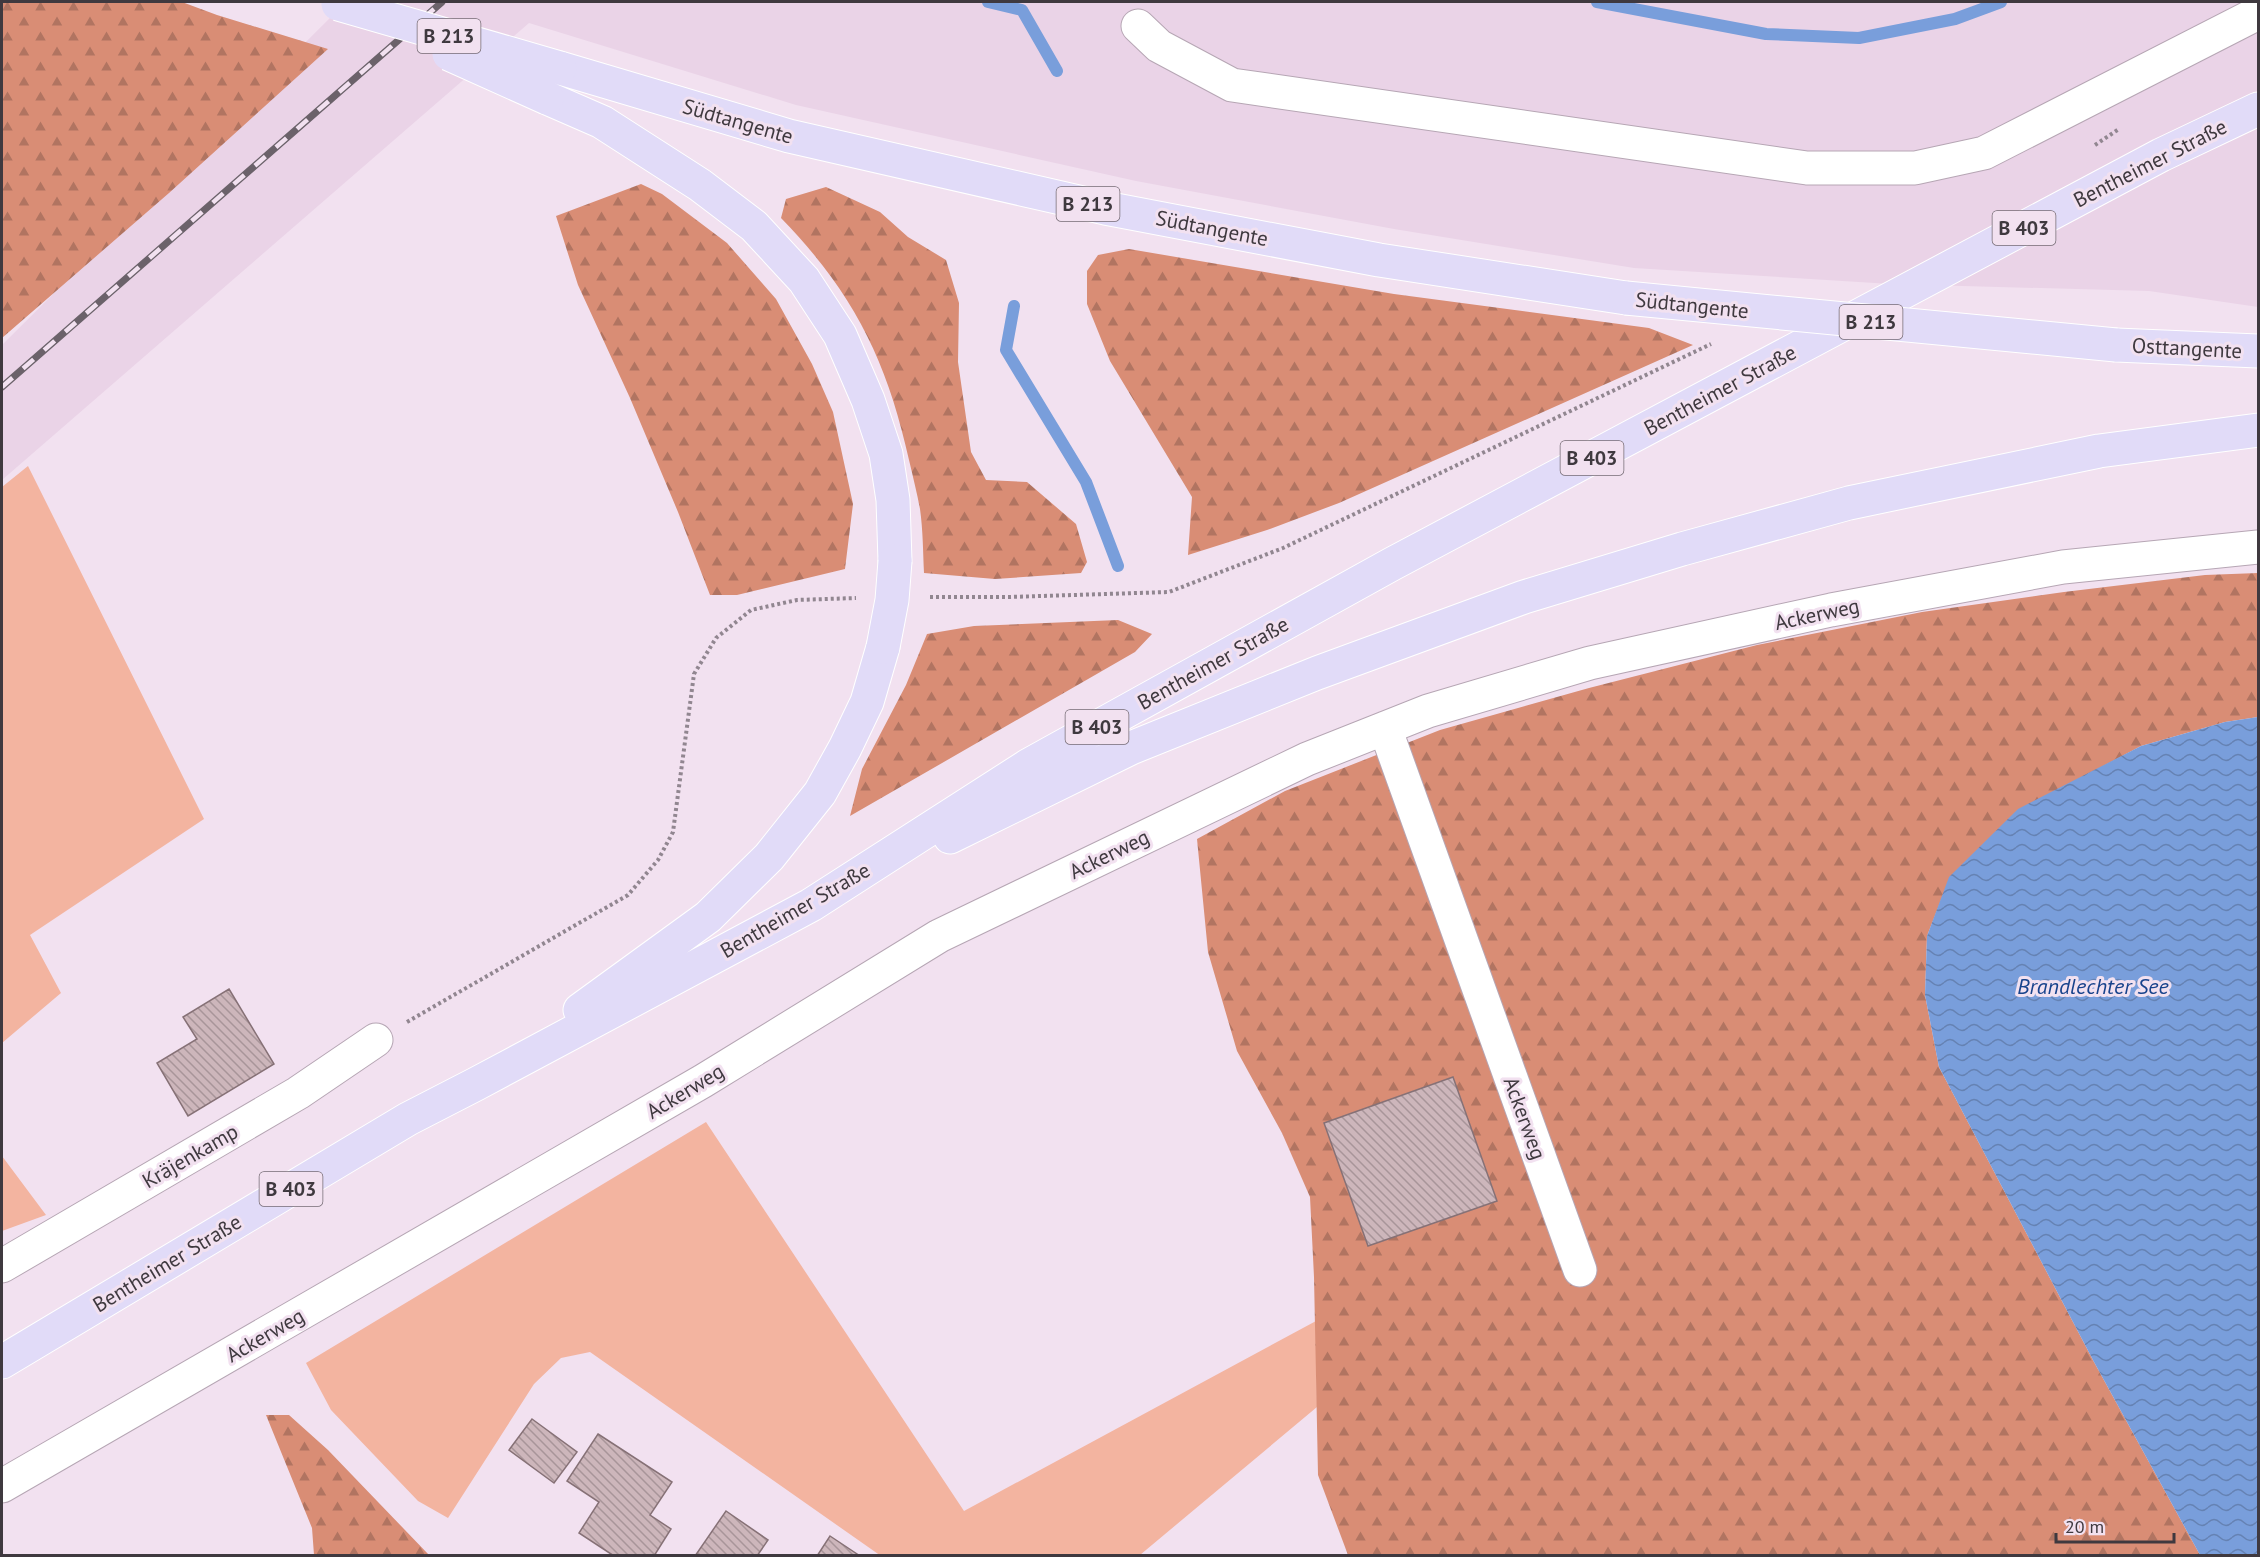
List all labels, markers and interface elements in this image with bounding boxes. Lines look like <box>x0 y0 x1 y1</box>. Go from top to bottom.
road number: B 213 <box>418 19 480 53</box>
street label: Südtangente <box>680 92 796 150</box>
street label: Bentheimer Straße <box>2069 113 2231 213</box>
road number: B 213 <box>1056 187 1120 221</box>
street label: Südtangente <box>1154 204 1270 252</box>
road number: B 403 <box>1992 211 2056 245</box>
street label: Südtangente <box>1634 286 1750 324</box>
road number: B 213 <box>1840 305 1902 339</box>
street label: Osttangente <box>2131 332 2243 364</box>
street label: Bentheimer Straße <box>1639 338 1801 442</box>
road number: B 403 <box>1560 441 1624 475</box>
street label: Ackerweg <box>1772 592 1862 636</box>
street label: Bentheimer Straße <box>1133 610 1293 716</box>
road number: B 403 <box>1066 710 1128 744</box>
street label: Ackerweg <box>1064 823 1154 885</box>
street label: Bentheimer Straße <box>715 856 875 964</box>
water label: Brandlechter See <box>2017 972 2170 1000</box>
street label: Ackerweg <box>641 1057 729 1125</box>
street label: Ackerweg <box>1498 1073 1552 1163</box>
street label: Kräjenkamp <box>137 1118 243 1194</box>
road number: B 403 <box>260 1172 322 1206</box>
street label: Bentheimer Straße <box>88 1208 246 1318</box>
street label: Ackerweg <box>221 1302 309 1368</box>
scale bar <box>2056 1506 2174 1544</box>
text: 20 m <box>2065 1515 2104 1538</box>

